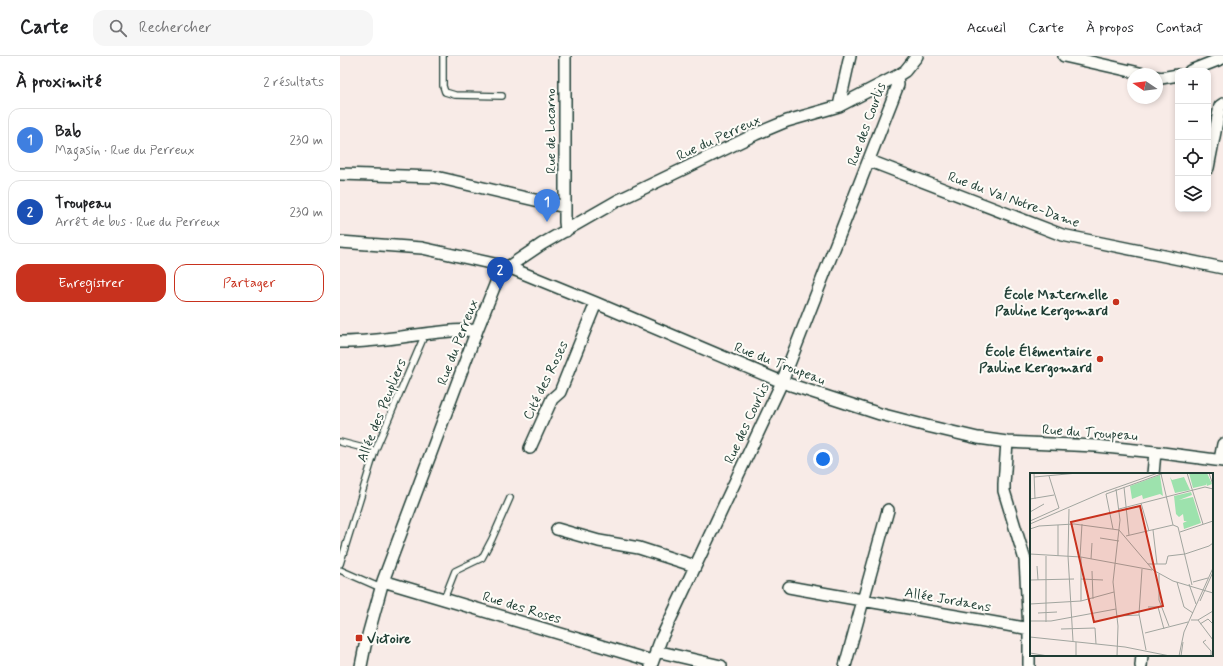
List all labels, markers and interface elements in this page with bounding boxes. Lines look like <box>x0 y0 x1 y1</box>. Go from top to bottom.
search box <box>93 10 373 46</box>
text: Carte <box>20 15 69 40</box>
icon: search <box>107 17 129 39</box>
text: Rechercher <box>139 18 212 38</box>
text: Accueil <box>967 19 1006 37</box>
text: Carte <box>1028 19 1064 37</box>
text: À propos <box>1086 19 1134 37</box>
text: Contact <box>1156 19 1203 37</box>
north arrow <box>1127 68 1163 104</box>
map controls <box>1175 68 1211 212</box>
button: + <box>1175 68 1211 104</box>
text: À proximité <box>16 71 101 93</box>
text: 2 résultats <box>263 74 324 91</box>
street label: Rue des Courlis <box>844 80 890 169</box>
street label: Rue de Locarno <box>542 88 560 174</box>
button: − <box>1175 104 1211 140</box>
street label: Rue du Perreux <box>674 111 763 165</box>
text: Bab <box>55 122 81 142</box>
text: 1 <box>27 132 33 149</box>
text: 230 m <box>289 132 323 149</box>
button: locate <box>1175 140 1211 176</box>
text: Magasin · Rue du Perreux <box>55 142 194 159</box>
street label: Rue du Val Notre-Dame <box>945 168 1082 232</box>
button: layers <box>1175 176 1211 212</box>
pin: 1 <box>534 189 560 222</box>
text: Troupeau <box>55 194 111 214</box>
text: 2 <box>27 204 33 221</box>
text: 230 m <box>289 204 323 221</box>
text: Arrêt de bus · Rue du Perreux <box>55 214 220 231</box>
pin: 2 <box>487 257 513 290</box>
button: Enregistrer <box>16 264 166 302</box>
button: Partager <box>174 264 324 302</box>
place label: École Maternelle Pauline Kergomard <box>995 286 1108 321</box>
street label: Rue du Perreux <box>433 297 483 388</box>
marker: École Maternelle Pauline Kergomard <box>1111 297 1121 307</box>
street label: Cité des Roses <box>519 338 573 423</box>
street label: Rue du Troupeau <box>732 338 828 390</box>
place label: École Élémentaire Pauline Kergomard <box>979 343 1092 378</box>
marker: École Élémentaire Pauline Kergomard <box>1095 354 1105 364</box>
street label: Allée des Peupliers <box>353 356 411 465</box>
street label: Rue des Courlis <box>720 380 774 467</box>
street label: Rue du Troupeau <box>1041 421 1139 445</box>
your location <box>813 449 833 469</box>
inset map <box>1030 473 1213 656</box>
street label: Allée Jordaens <box>903 584 992 616</box>
street label: Rue des Roses <box>480 587 563 628</box>
place label: Victoire <box>367 630 411 648</box>
marker: Victoire <box>354 633 364 643</box>

